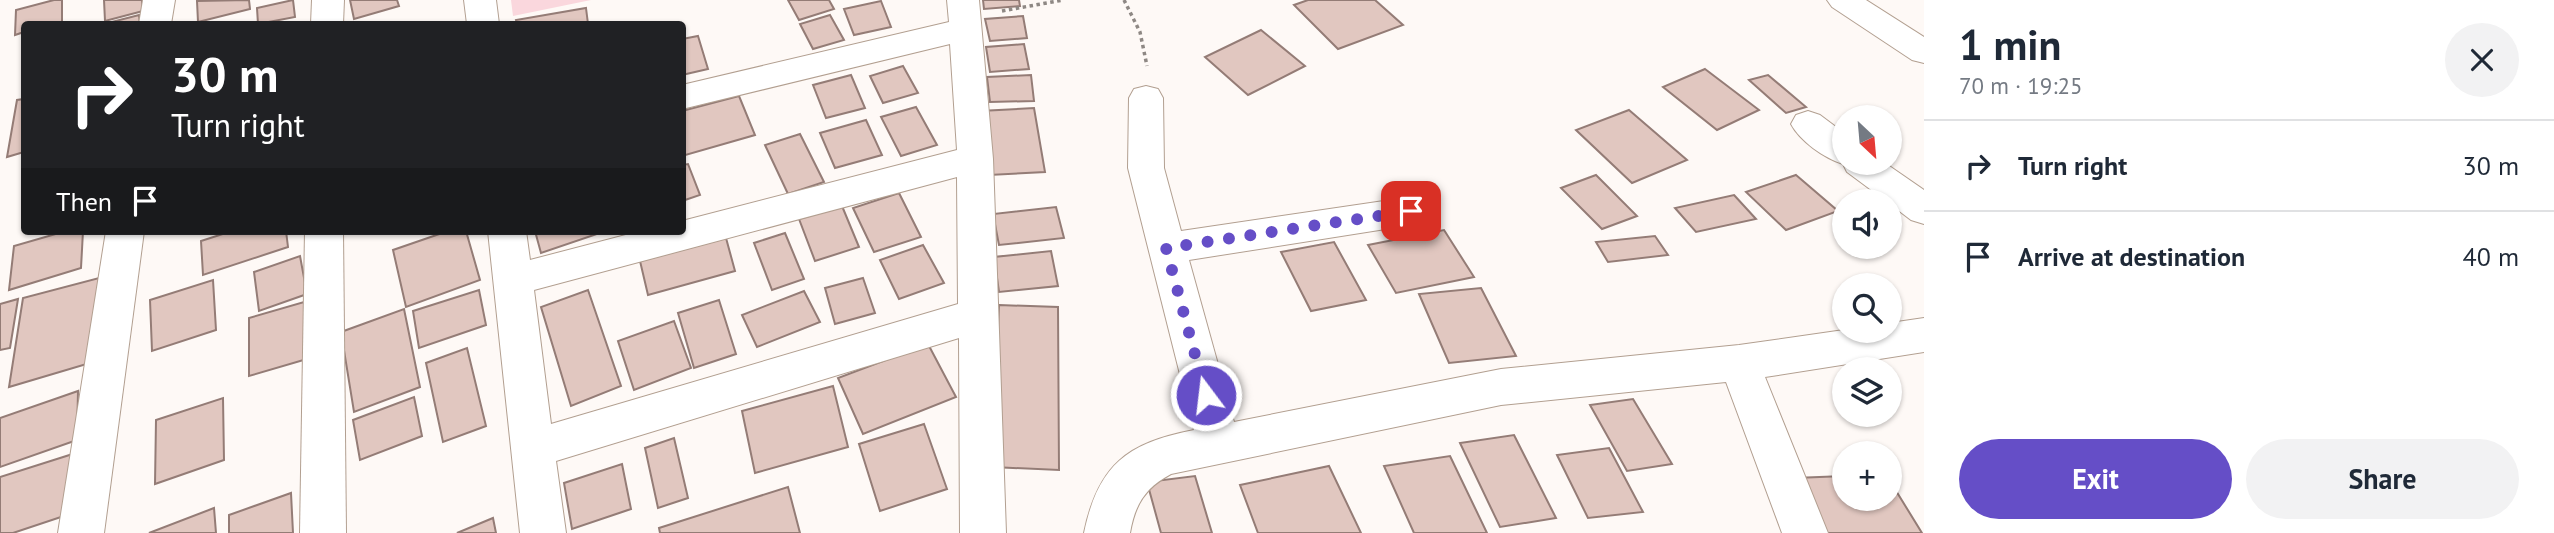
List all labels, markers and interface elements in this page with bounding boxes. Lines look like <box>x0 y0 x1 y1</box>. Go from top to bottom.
text: 1 min <box>1959 17 2061 72</box>
button: close <box>2445 23 2519 97</box>
text: 30 m <box>171 42 278 106</box>
icon: right <box>56 49 147 140</box>
text: 70 m · 19:25 <box>1959 71 2083 100</box>
text: Turn right <box>171 104 305 146</box>
north arrow <box>1832 105 1902 175</box>
map controls <box>1832 105 1902 511</box>
icon: right <box>1959 147 1997 185</box>
text: Turn right <box>2018 149 2127 182</box>
text: 30 m <box>2463 149 2519 182</box>
pin <box>1381 181 1441 241</box>
icon: arrive <box>126 182 164 220</box>
text: Then <box>56 185 112 218</box>
button: sound <box>1832 189 1902 259</box>
icon: arrive <box>1392 192 1430 230</box>
icon: arrive <box>1959 238 1997 276</box>
text: Arrive at destination <box>2018 240 2245 273</box>
text: 40 m <box>2463 240 2519 273</box>
button: search <box>1832 273 1902 343</box>
button: layers <box>1832 357 1902 427</box>
position arrow <box>1169 358 1243 432</box>
button: Exit <box>1959 439 2232 519</box>
button: Share <box>2246 439 2519 519</box>
button: + <box>1832 441 1902 511</box>

